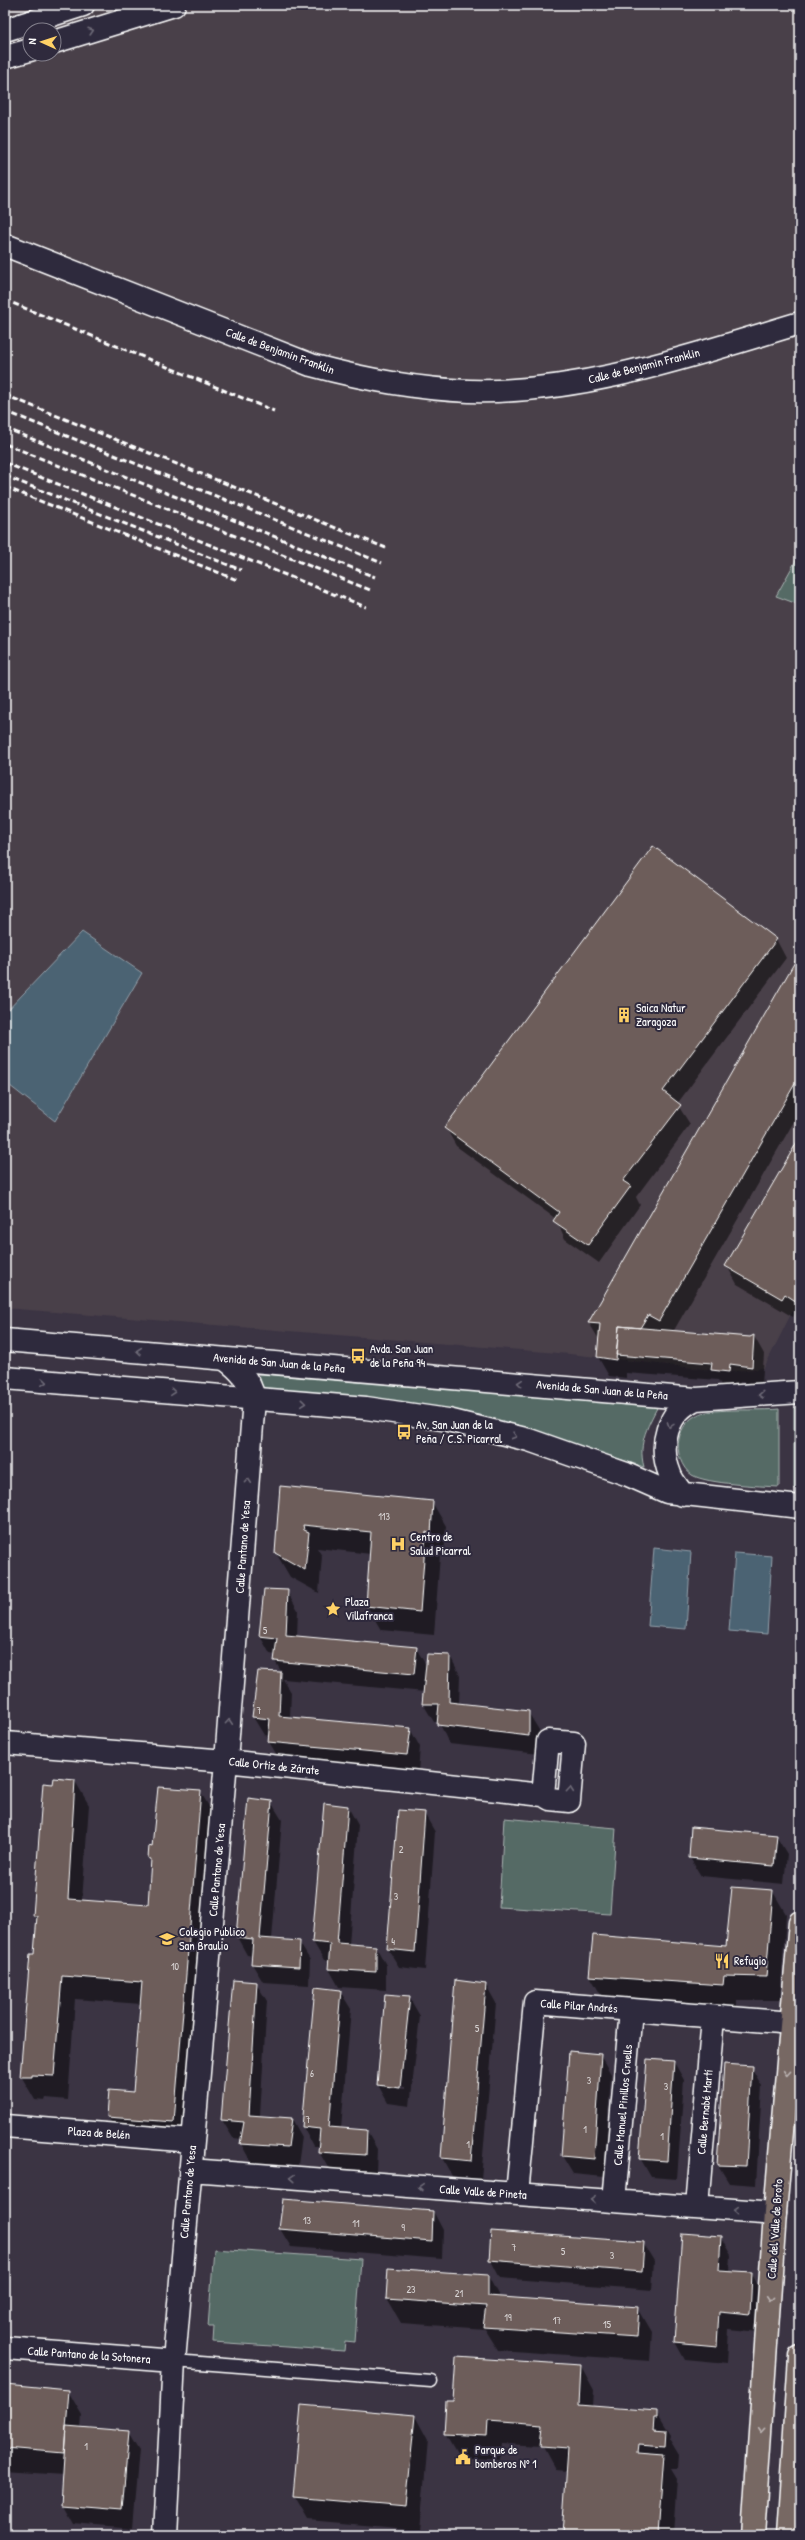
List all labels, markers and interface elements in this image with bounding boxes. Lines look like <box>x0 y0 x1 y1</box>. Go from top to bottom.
north arrow <box>22 22 62 62</box>
one-way arrow <box>88 27 95 36</box>
text: N <box>25 38 39 45</box>
street label: Calle de Benjamin Franklin <box>223 323 337 378</box>
street label: Calle de Benjamin Franklin <box>586 343 702 388</box>
place label: Saica Natur Zaragoza <box>636 999 686 1030</box>
building icon: Saica Natur Zaragoza <box>615 1006 633 1024</box>
place label: Avda. San Juan de la Peña 94 <box>370 1340 433 1371</box>
one-way arrow <box>136 1347 142 1356</box>
bus stop icon: Avda. San Juan de la Peña 94 <box>349 1347 367 1365</box>
street label: Avenida de San Juan de la Peña <box>213 1348 346 1377</box>
street label: Avenida de San Juan de la Peña <box>536 1375 669 1404</box>
one-way arrow <box>41 1377 47 1386</box>
one-way arrow <box>517 1379 523 1388</box>
one-way arrow <box>170 1387 176 1396</box>
one-way arrow <box>758 1390 764 1399</box>
one-way arrow <box>300 1398 306 1407</box>
place label: Av. San Juan de la Peña / C.S. Picarral <box>416 1416 503 1447</box>
one-way arrow <box>666 1422 674 1429</box>
bus stop icon: Av. San Juan de la Peña / C.S. Picarral <box>395 1423 413 1441</box>
one-way arrow <box>510 1431 517 1440</box>
one-way arrow <box>243 1478 252 1484</box>
street label: Calle Pantano de Yesa <box>231 1500 254 1594</box>
house number: 113 <box>378 1510 390 1523</box>
place label: Centro de Salud Picarral <box>410 1528 471 1559</box>
hospital icon: Centro de Salud Picarral <box>389 1535 407 1553</box>
place label: Plaza Villafranca <box>345 1593 393 1624</box>
place icon: Plaza Villafranca <box>324 1600 342 1618</box>
house number: 5 <box>263 1624 268 1637</box>
house number: 7 <box>257 1704 262 1717</box>
one-way arrow <box>225 1719 234 1725</box>
street label: Calle Ortiz de Zárate <box>228 1752 321 1779</box>
one-way arrow <box>566 1787 575 1793</box>
street label: Calle Pantano de Yesa <box>204 1822 229 1917</box>
house number: 2 <box>399 1843 404 1856</box>
house number: 3 <box>394 1890 399 1903</box>
place label: Colegio Publico San Braulio <box>179 1923 245 1954</box>
school or university icon: Colegio Publico San Braulio <box>158 1930 176 1948</box>
house number: 4 <box>391 1935 395 1948</box>
restaurant icon: Refugio <box>713 1952 731 1970</box>
place label: Refugio <box>734 1952 766 1969</box>
house number: 10 <box>171 1960 180 1973</box>
street label: Calle Pilar Andrés <box>540 1994 619 2017</box>
house number: 5 <box>475 2022 480 2035</box>
street label: Calle Manuel Pinillos Cruells <box>609 2043 636 2166</box>
house number: 6 <box>310 2067 314 2080</box>
street label: Calle Bernabé Martí <box>692 2068 717 2155</box>
one-way arrow <box>783 2070 792 2076</box>
house number: 3 <box>587 2074 592 2087</box>
house number: 3 <box>664 2080 669 2093</box>
house number: 7 <box>306 2113 311 2126</box>
street label: Plaza de Belén <box>67 2122 131 2143</box>
house number: 1 <box>583 2123 587 2136</box>
house number: 1 <box>660 2130 664 2143</box>
house number: 1 <box>466 2138 470 2151</box>
street label: Calle Pantano de Yesa <box>175 2144 200 2239</box>
one-way arrow <box>289 2173 295 2182</box>
street label: Calle del Valle de Broto <box>763 2178 786 2280</box>
street label: Calle Valle de Pineta <box>439 2180 528 2203</box>
one-way arrow <box>418 2183 424 2192</box>
one-way arrow <box>590 2195 596 2204</box>
one-way arrow <box>733 2206 739 2215</box>
house number: 13 <box>303 2214 312 2227</box>
house number: 11 <box>352 2217 360 2230</box>
house number: 9 <box>401 2221 405 2234</box>
house number: 7 <box>512 2241 517 2254</box>
house number: 5 <box>561 2245 566 2258</box>
house number: 3 <box>610 2249 615 2262</box>
house number: 23 <box>406 2283 416 2296</box>
house number: 21 <box>455 2287 464 2300</box>
one-way arrow <box>765 2297 774 2303</box>
house number: 19 <box>504 2311 512 2324</box>
house number: 17 <box>553 2314 561 2327</box>
house number: 15 <box>603 2318 612 2331</box>
street label: Calle Pantano de la Sotonera <box>27 2342 151 2367</box>
one-way arrow <box>756 2427 765 2433</box>
house number: 1 <box>84 2440 88 2453</box>
place label: Parque de bomberos Nº 1 <box>475 2441 537 2472</box>
public building icon: Parque de bomberos Nº 1 <box>454 2448 472 2466</box>

